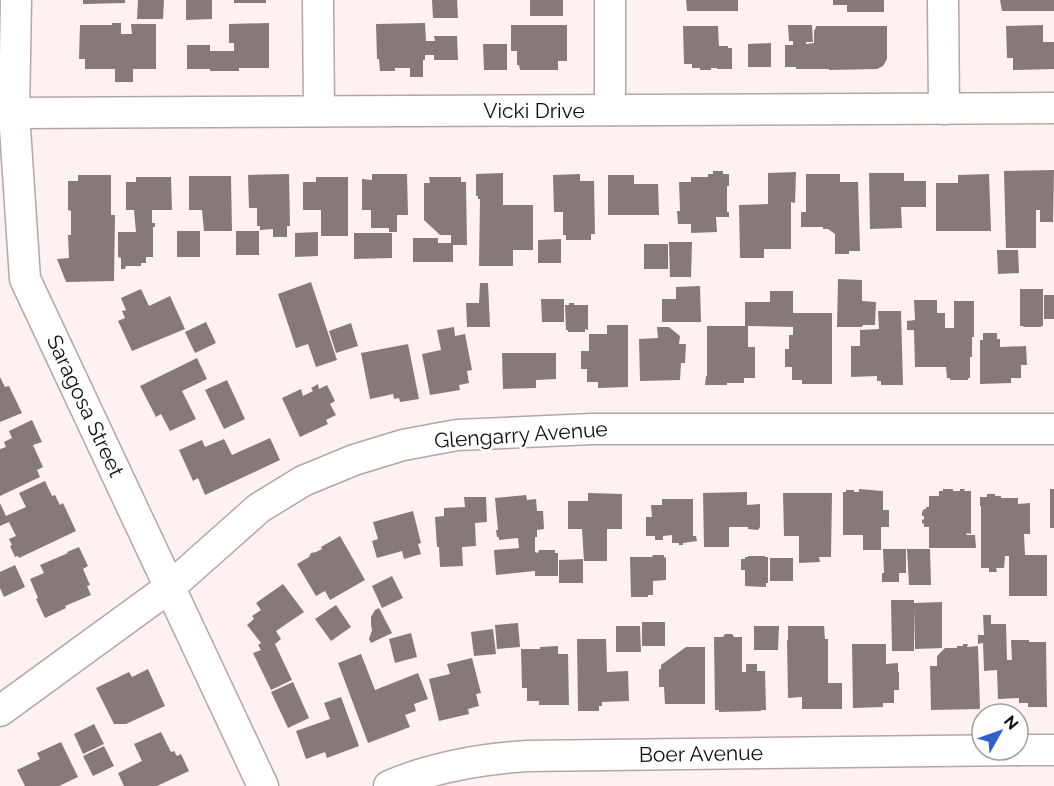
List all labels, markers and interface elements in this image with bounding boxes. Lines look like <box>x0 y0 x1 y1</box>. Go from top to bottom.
street label: Vicki Drive <box>483 98 585 123</box>
street label: Saragosa Street <box>42 331 129 481</box>
street label: Glengarry Avenue <box>433 416 608 453</box>
north arrow <box>970 702 1030 762</box>
text: N <box>1000 712 1022 733</box>
street label: Boer Avenue <box>639 740 763 767</box>

